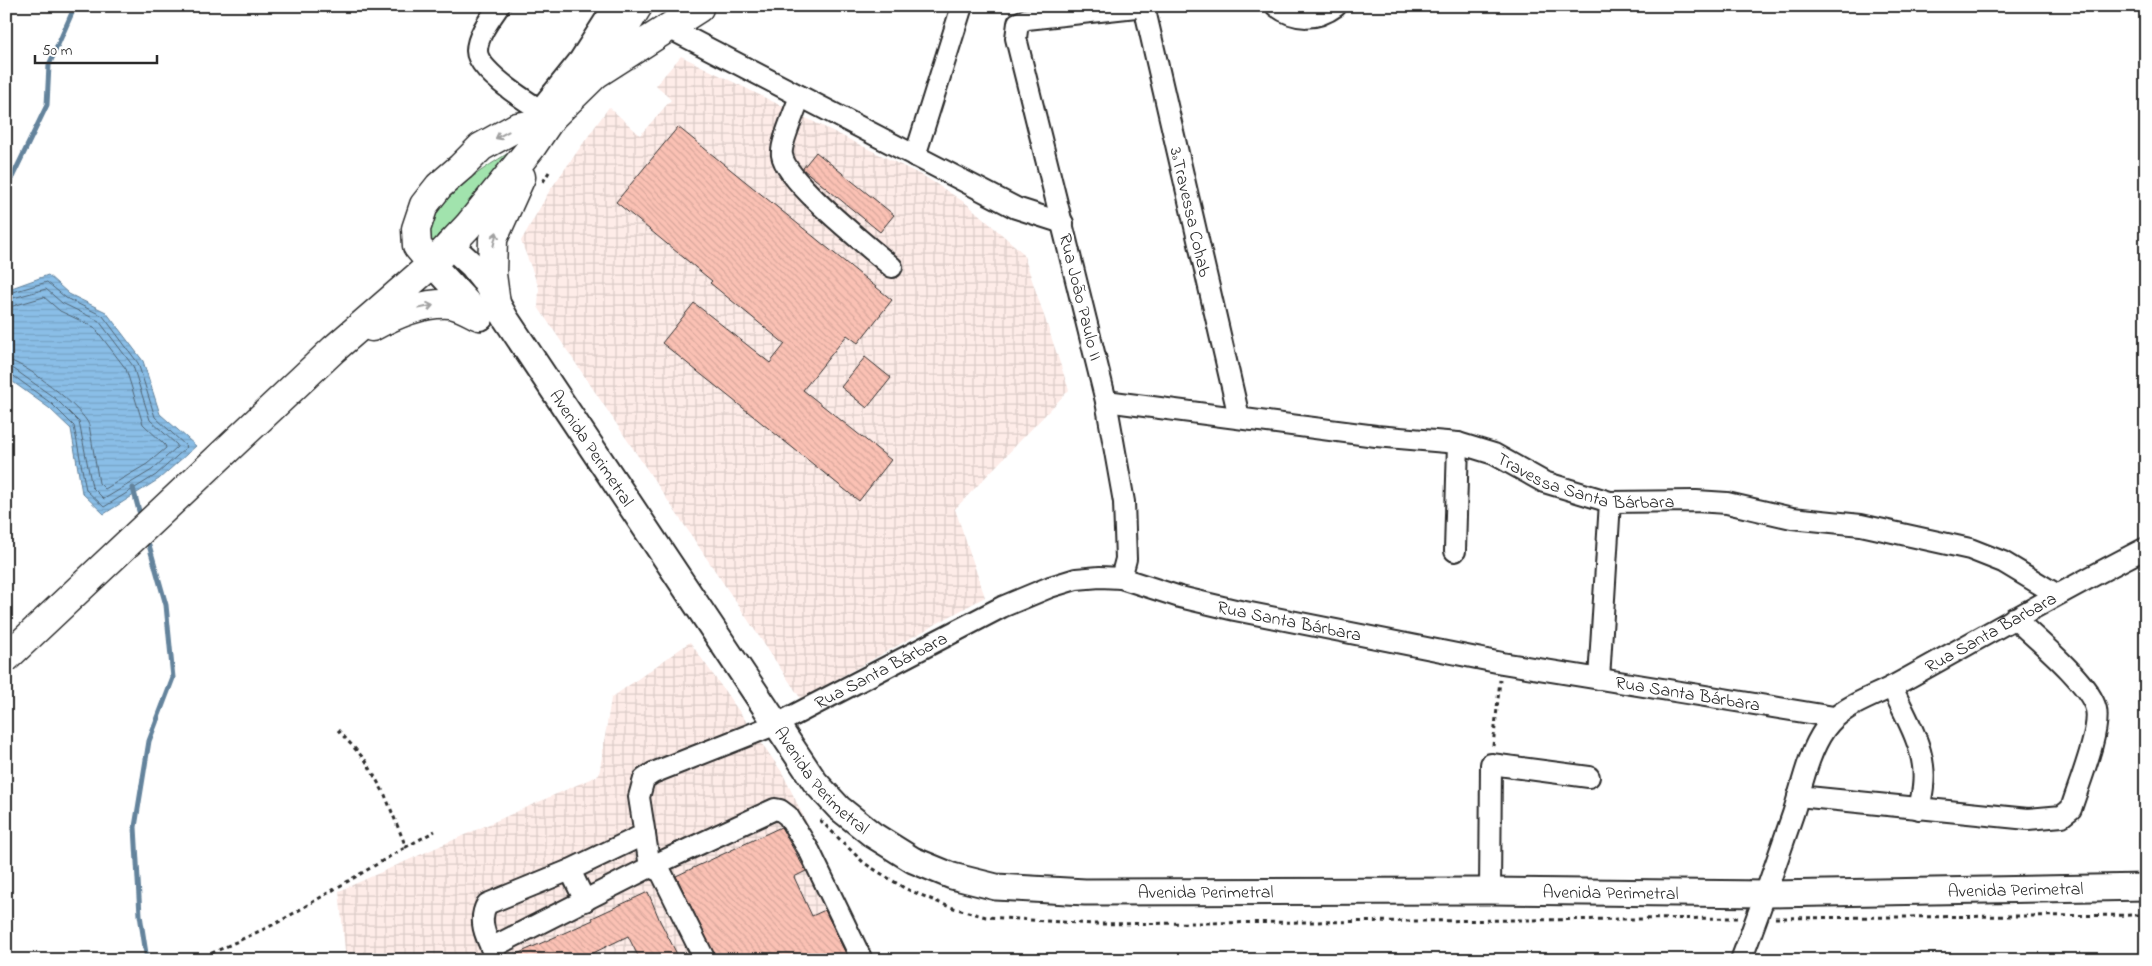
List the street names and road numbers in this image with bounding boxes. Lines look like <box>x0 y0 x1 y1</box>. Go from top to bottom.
street label: 3ªTravessa Cohab <box>1161 145 1217 280</box>
street label: Rua João Paulo II <box>1051 231 1107 364</box>
street label: Avenida Perimetral <box>542 385 639 513</box>
street label: Travessa Santa Bárbara <box>1491 447 1675 517</box>
street label: Rua Santa Barbara <box>1921 587 2062 681</box>
street label: Rua Santa Bárbara <box>1214 595 1363 650</box>
street label: Rua Santa Bárbara <box>811 627 952 717</box>
street label: Rua Santa Bárbara <box>1613 671 1762 720</box>
street label: Avenida Perimetral <box>767 722 874 842</box>
street label: Avenida Perimetral <box>1947 877 2084 906</box>
street label: Avenida Perimetral <box>1138 881 1274 907</box>
street label: Avenida Perimetral <box>1542 881 1679 908</box>

